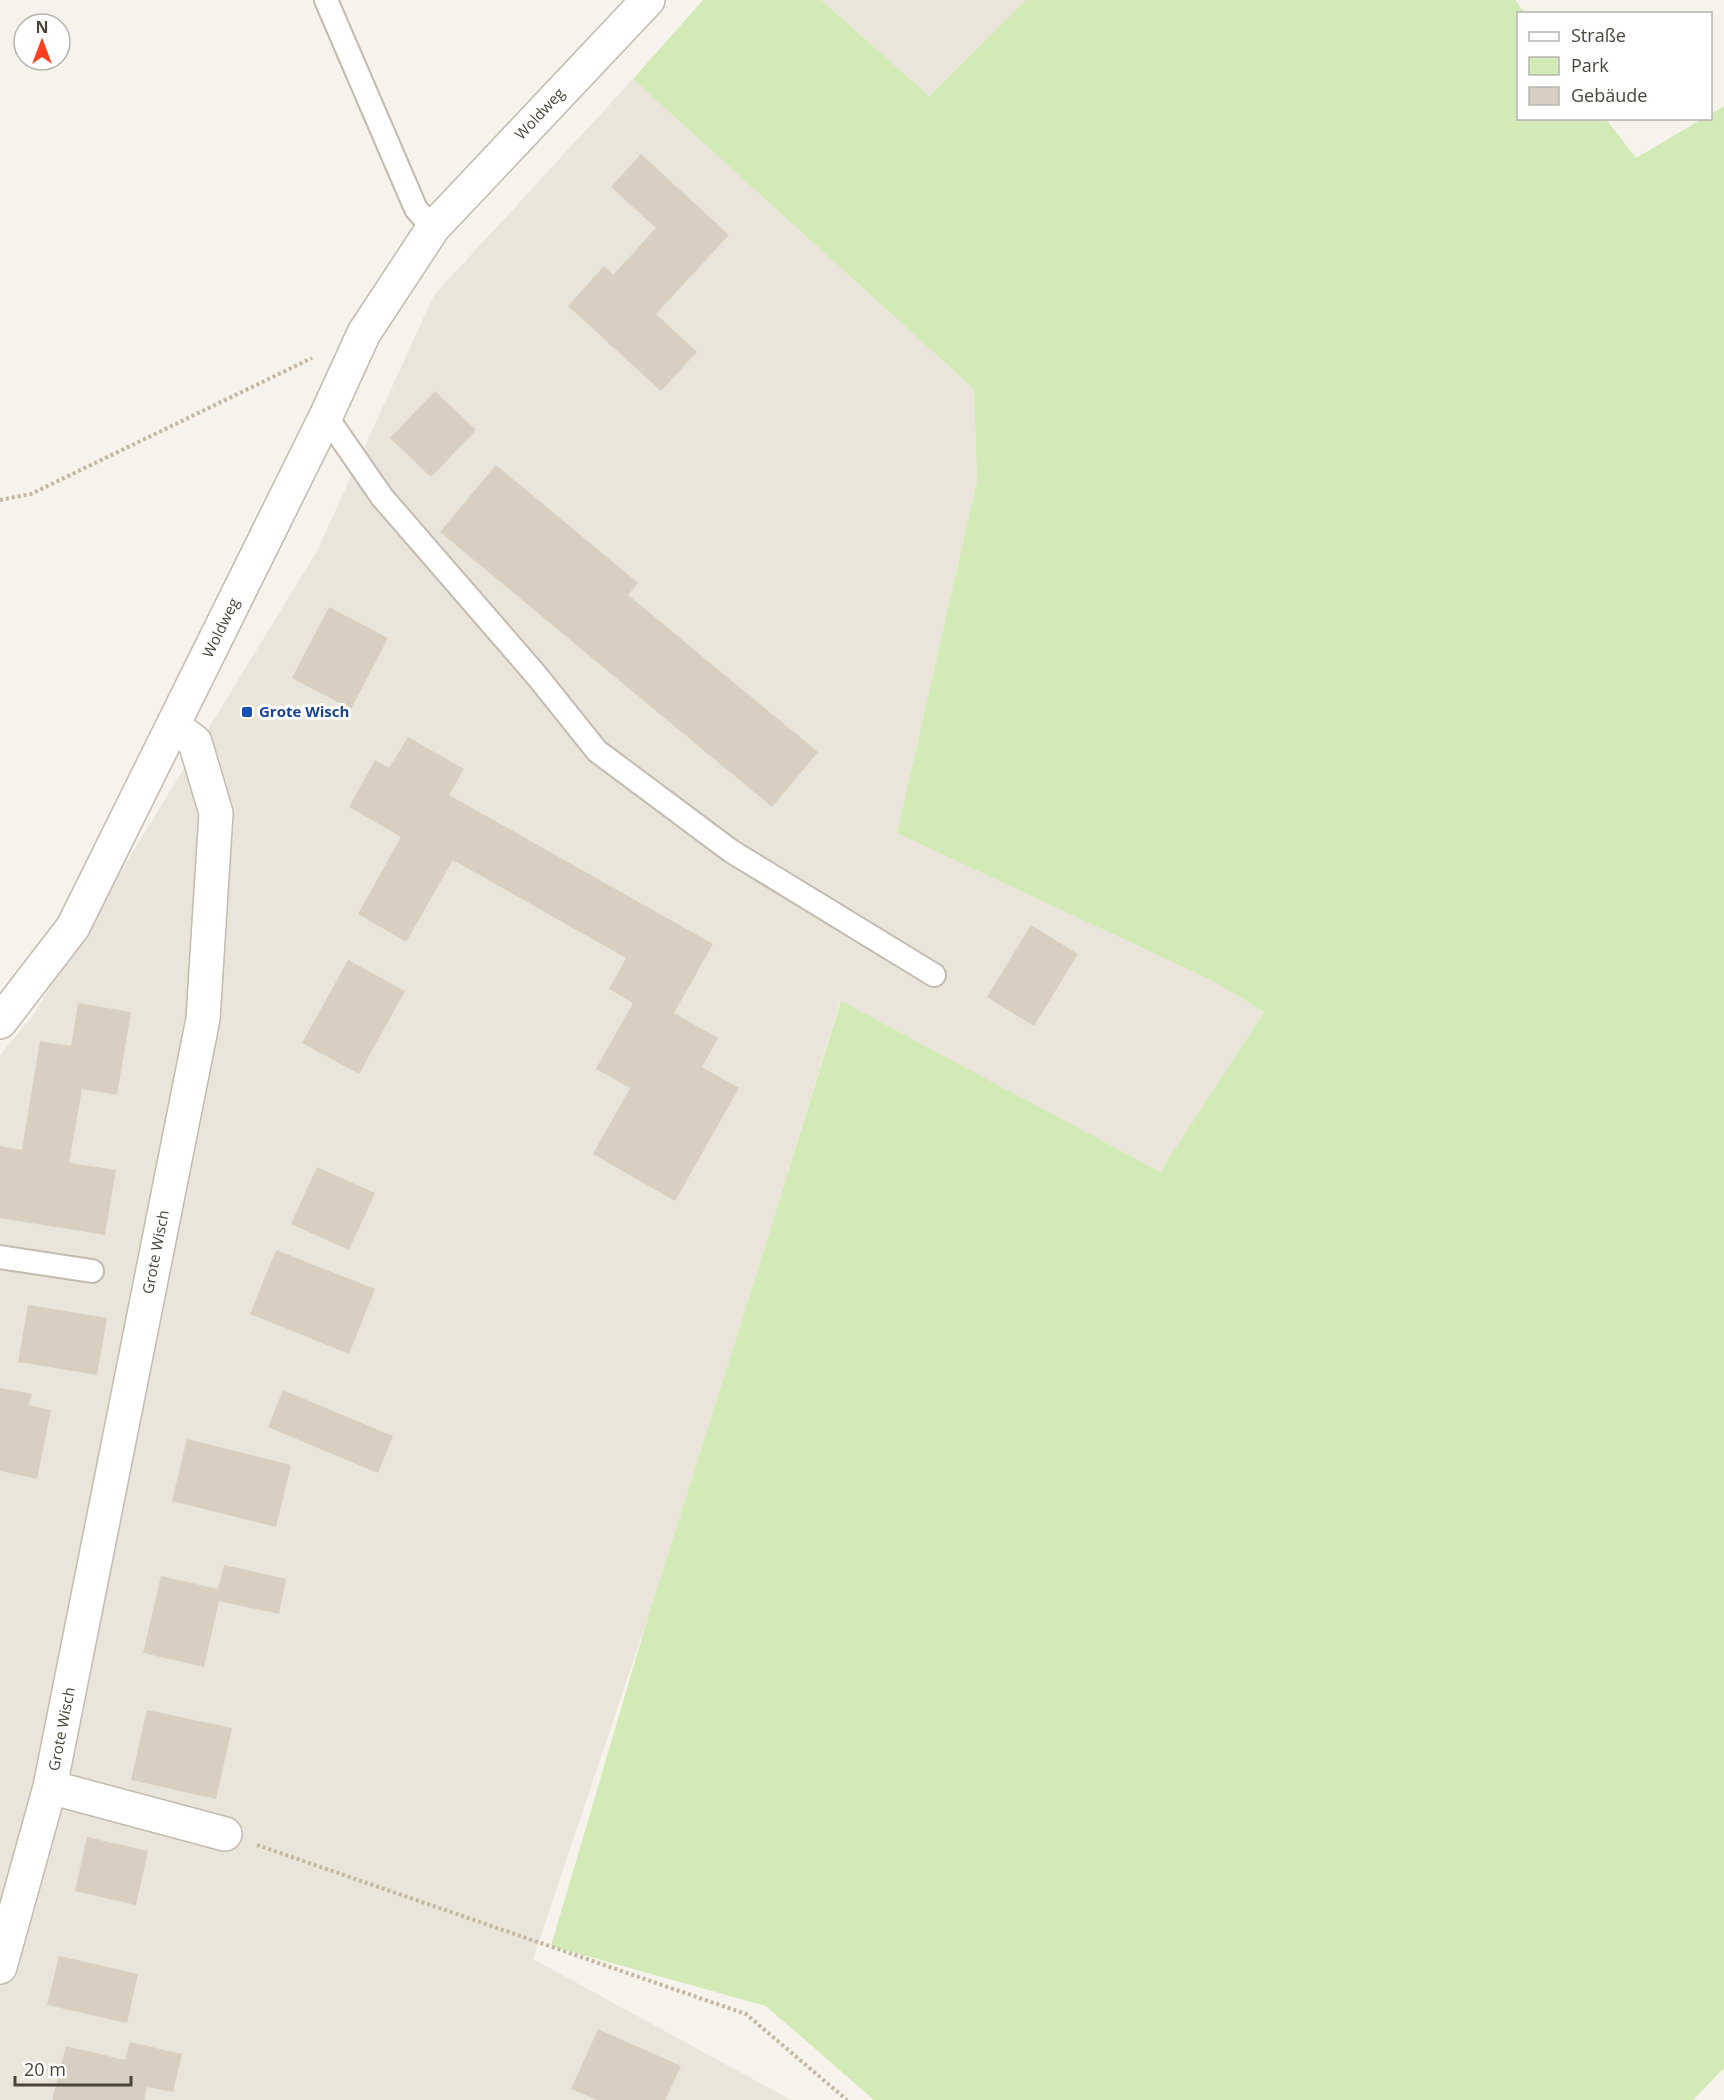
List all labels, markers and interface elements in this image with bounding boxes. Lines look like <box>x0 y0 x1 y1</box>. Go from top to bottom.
north arrow <box>12 12 72 72</box>
legend <box>1517 12 1712 120</box>
text: N <box>35 16 49 38</box>
text: Straße <box>1571 23 1626 47</box>
text: Park <box>1571 53 1609 77</box>
street label: Woldweg <box>510 83 568 144</box>
text: Gebäude <box>1571 83 1647 107</box>
street label: Woldweg <box>197 594 243 661</box>
place label: Grote Wisch <box>259 701 349 721</box>
marker: Grote Wisch <box>240 705 254 719</box>
street label: Grote Wisch <box>137 1208 173 1295</box>
street label: Grote Wisch <box>43 1685 79 1772</box>
scale bar <box>15 2049 130 2087</box>
text: 20 m <box>24 2057 66 2081</box>

